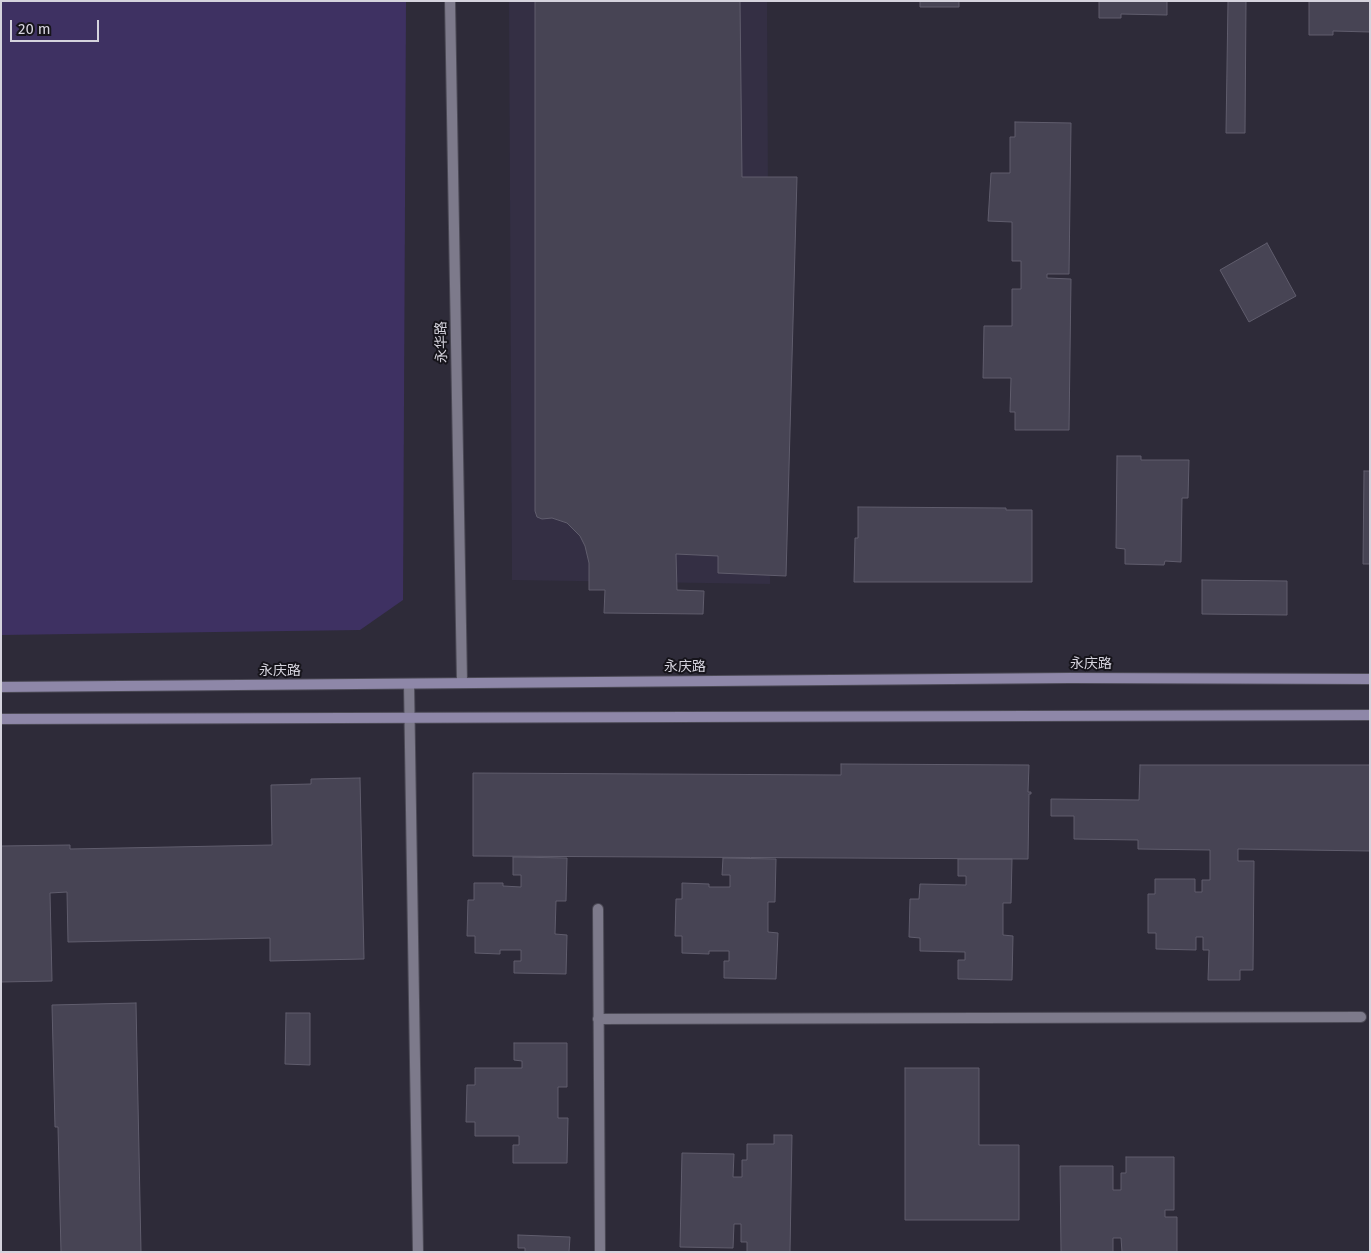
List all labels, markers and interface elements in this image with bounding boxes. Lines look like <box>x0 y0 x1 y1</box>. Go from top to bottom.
scale bar <box>12 10 101 42</box>
text: 20 m <box>18 20 51 38</box>
street label: 永华路 <box>433 321 451 363</box>
street label: 永庆路 <box>1070 656 1112 672</box>
street label: 永庆路 <box>664 659 706 675</box>
street label: 永庆路 <box>259 663 301 679</box>

